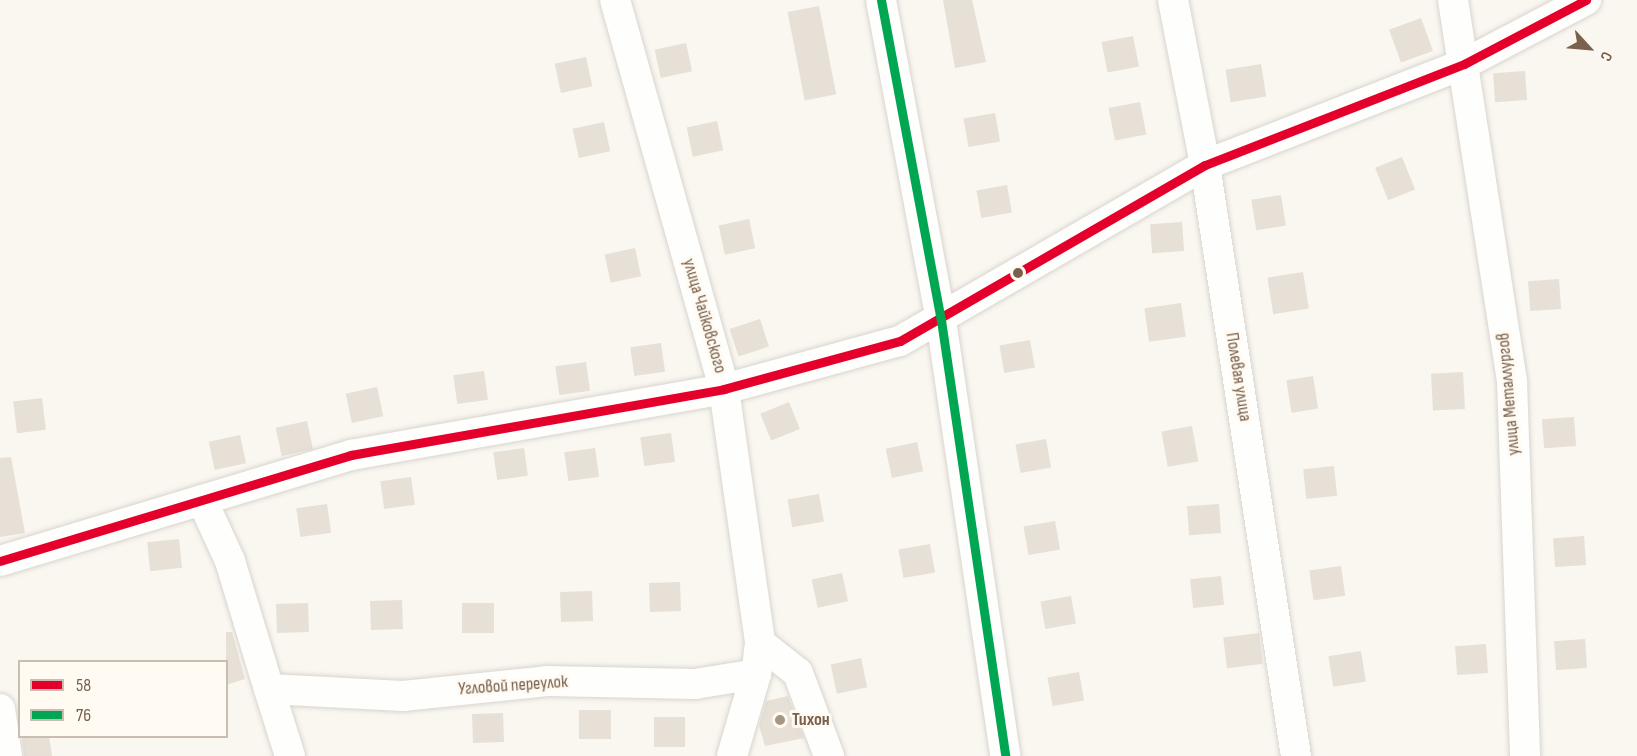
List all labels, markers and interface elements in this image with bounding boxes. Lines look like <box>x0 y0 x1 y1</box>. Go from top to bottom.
north arrow <box>1559 18 1619 78</box>
text: С <box>1595 48 1616 64</box>
street label: улица Чайковского <box>677 256 731 376</box>
unlabelled marker <box>1012 267 1024 279</box>
street label: Полевая улица <box>1220 331 1256 423</box>
street label: улица Металлургов <box>1493 332 1525 456</box>
legend <box>18 660 228 738</box>
street label: Угловой переулок <box>457 671 569 701</box>
text: 58 <box>76 675 91 696</box>
text: 76 <box>76 705 91 726</box>
place label: Тихон <box>792 709 830 731</box>
marker: Тихон <box>773 713 787 727</box>

